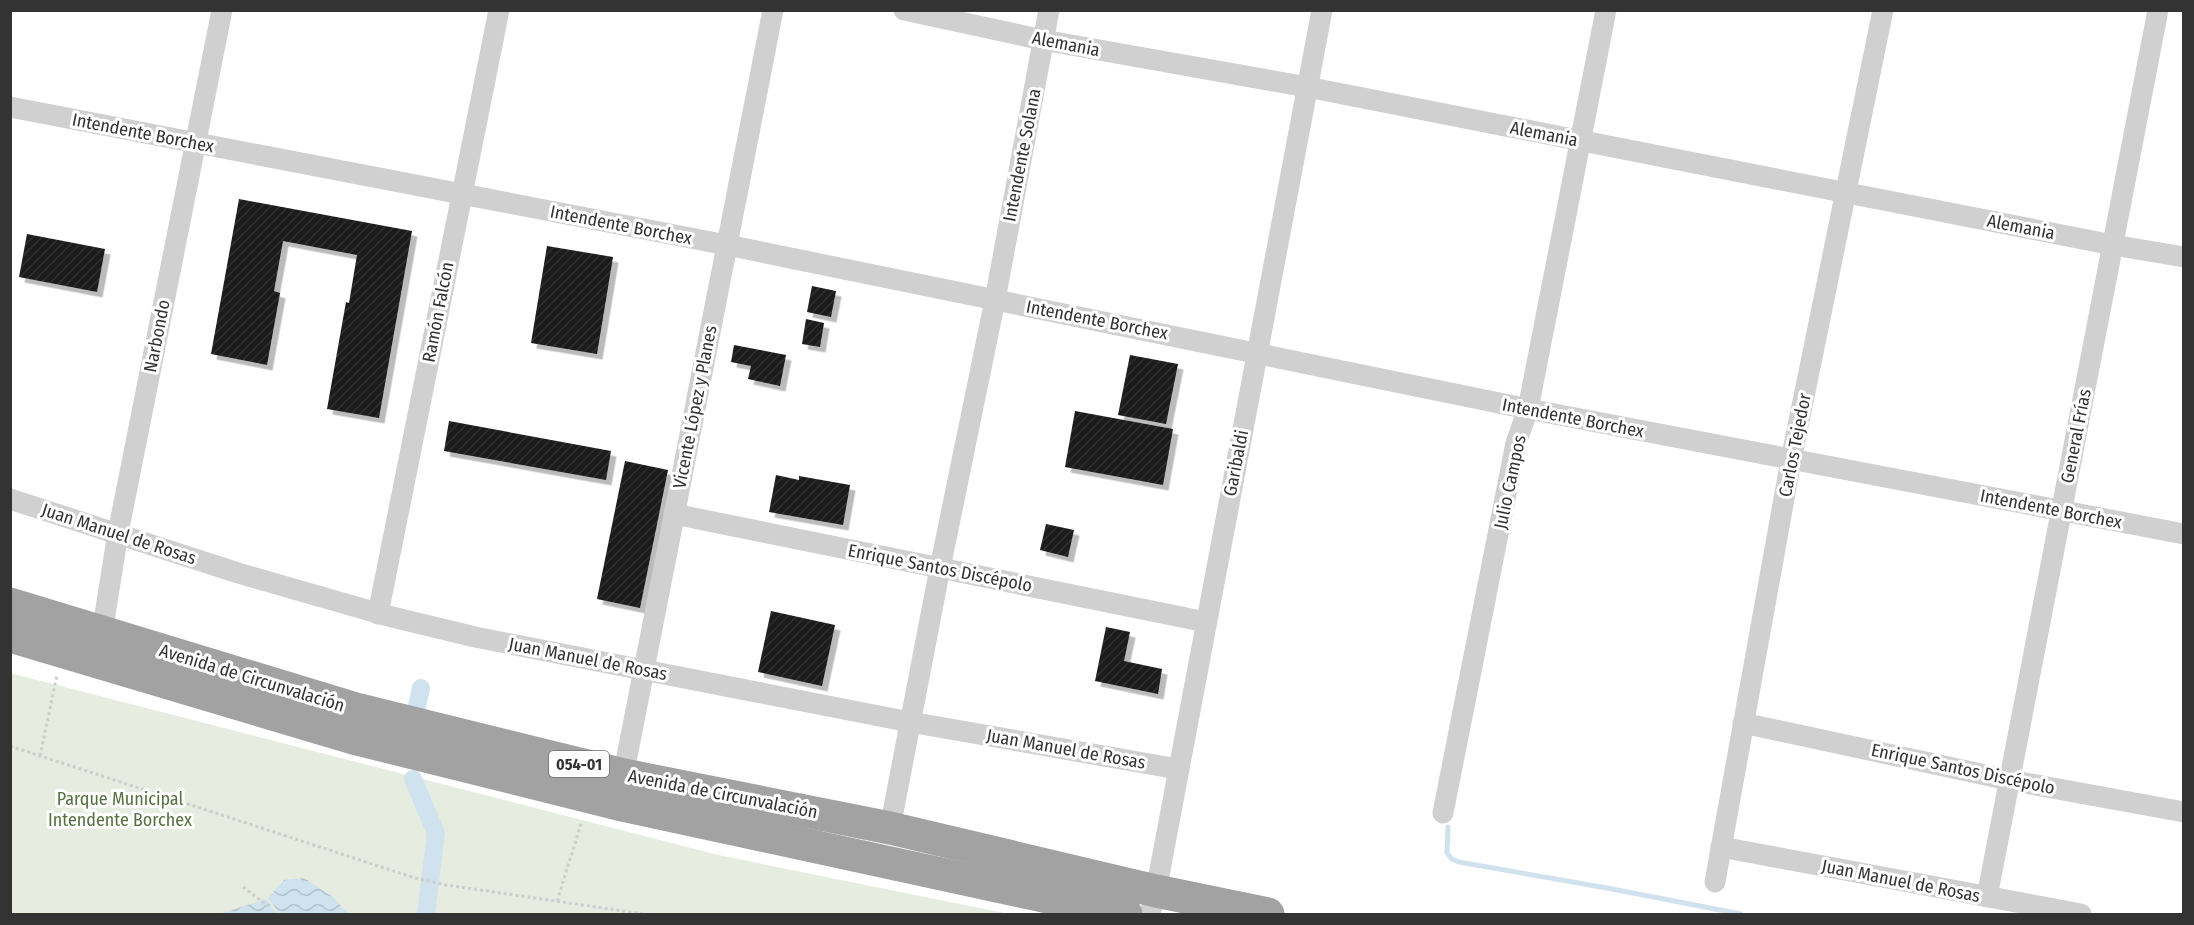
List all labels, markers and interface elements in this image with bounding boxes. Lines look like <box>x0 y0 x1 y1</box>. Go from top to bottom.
street label: Alemania <box>1030 27 1102 61</box>
street label: Intendente Solana <box>998 86 1046 223</box>
street label: Intendente Borchex <box>70 108 216 158</box>
street label: Alemania <box>1508 117 1580 151</box>
street label: Intendente Borchex <box>548 200 694 250</box>
street label: Alemania <box>1985 210 2057 244</box>
street label: Ramón Falcón <box>417 260 459 364</box>
street label: Intendente Borchex <box>1024 295 1170 345</box>
street label: Narbondo <box>139 298 175 374</box>
street label: Vicente López y Planes <box>668 323 722 491</box>
street label: General Frías <box>2056 387 2096 485</box>
street label: Carlos Tejedor <box>1774 391 1816 499</box>
street label: Intendente Borchex <box>1500 393 1646 443</box>
street label: Garibaldi <box>1219 428 1253 498</box>
street label: Julio Campos <box>1489 433 1531 531</box>
street label: Intendente Borchex <box>1978 484 2124 534</box>
street label: Juan Manuel de Rosas <box>39 499 199 569</box>
street label: Enrique Santos Discépolo <box>846 539 1034 597</box>
street label: Juan Manuel de Rosas <box>507 633 669 685</box>
street label: Avenida de Circunvalación <box>157 639 347 717</box>
street label: Juan Manuel de Rosas <box>985 724 1147 774</box>
street label: Enrique Santos Discépolo <box>1869 739 2057 799</box>
road number: 054-01 <box>549 751 609 777</box>
street label: Avenida de Circunvalación <box>626 765 820 823</box>
park label: Parque Municipal Intendente Borchex <box>48 788 192 831</box>
street label: Juan Manuel de Rosas <box>1820 855 1982 907</box>

